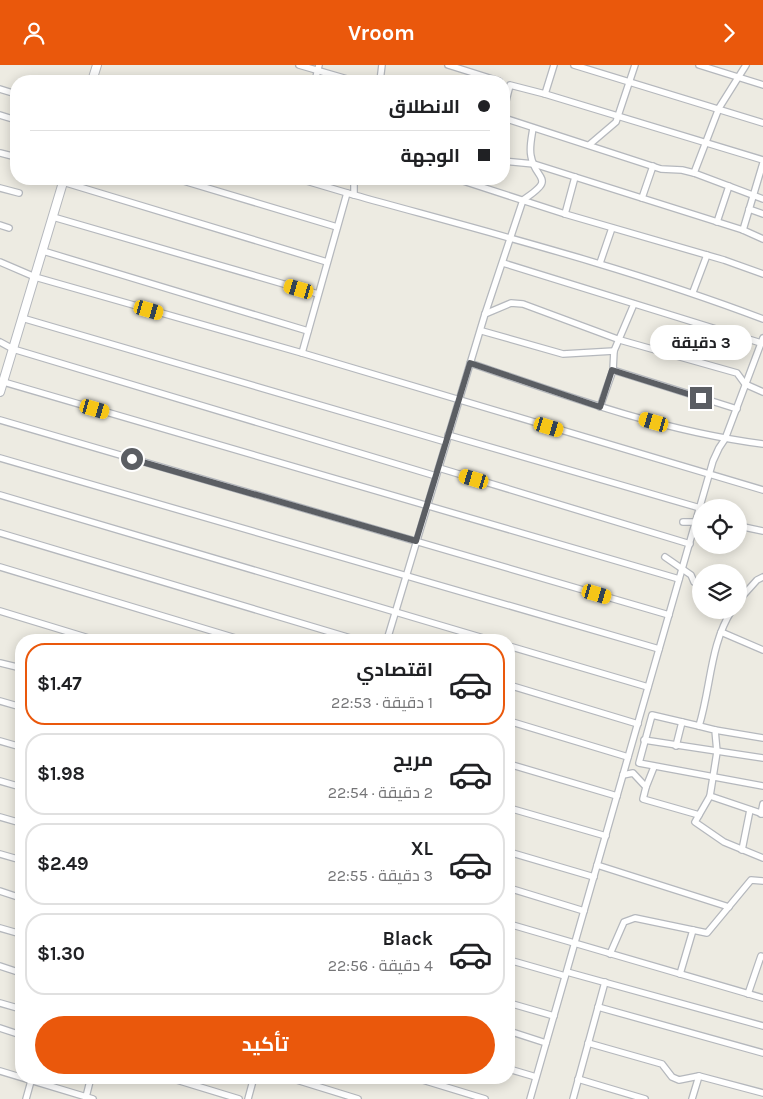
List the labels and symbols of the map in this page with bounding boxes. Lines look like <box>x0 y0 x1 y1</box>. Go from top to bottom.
car <box>282 278 315 300</box>
car <box>132 299 165 321</box>
callout: 3 دقيقة <box>650 325 752 361</box>
route end <box>690 387 712 409</box>
car <box>78 398 111 420</box>
car <box>637 411 670 433</box>
car <box>532 415 565 439</box>
route start <box>121 448 143 470</box>
car <box>457 467 490 491</box>
car <box>580 583 613 605</box>

